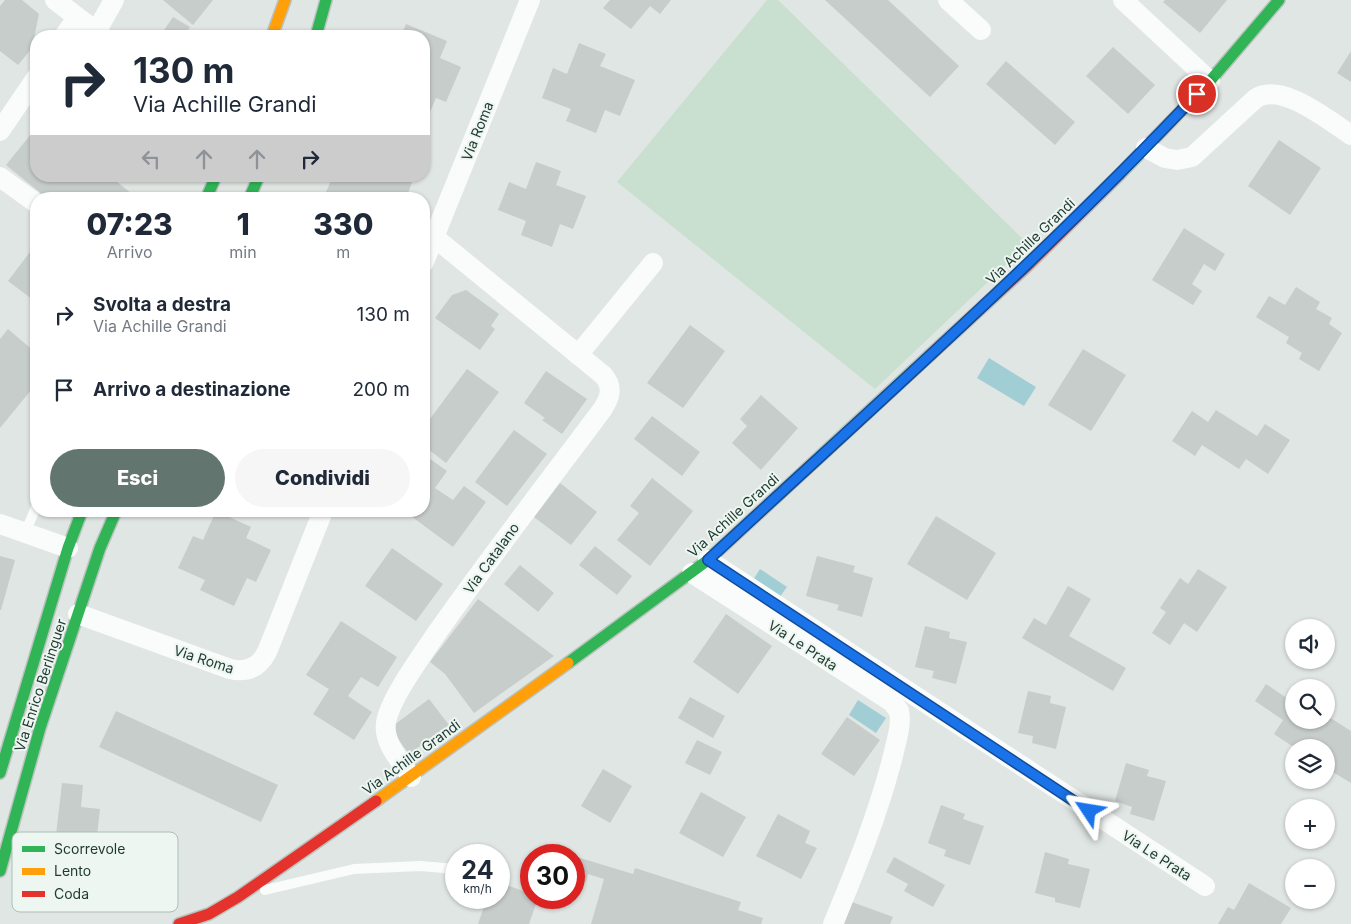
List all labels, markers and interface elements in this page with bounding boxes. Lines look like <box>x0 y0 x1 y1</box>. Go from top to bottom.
text: 130 m <box>133 49 235 91</box>
icon: right <box>50 50 115 115</box>
pin <box>1176 73 1218 115</box>
icon: arrive <box>1183 80 1211 108</box>
text: Via Achille Grandi <box>133 91 317 117</box>
street label: Via Roma <box>457 99 497 163</box>
icon: left <box>137 145 165 173</box>
icon: ahead <box>190 145 218 173</box>
icon: ahead <box>243 145 271 173</box>
icon: right <box>296 145 324 173</box>
street label: Via Achille Grandi <box>982 194 1078 288</box>
text: 07:23 <box>87 206 173 242</box>
text: 1 <box>236 206 250 242</box>
text: 330 <box>313 206 373 242</box>
text: Arrivo <box>107 242 153 262</box>
text: min <box>229 242 257 262</box>
text: m <box>336 242 350 262</box>
text: Svolta a destra <box>93 293 231 316</box>
icon: right <box>50 301 78 329</box>
text: 130 m <box>357 303 410 326</box>
text: Via Achille Grandi <box>93 316 227 336</box>
icon: arrive <box>50 376 78 404</box>
text: Arrivo a destinazione <box>93 378 291 401</box>
text: 200 m <box>352 378 410 401</box>
button: Esci <box>50 449 225 507</box>
button: Condividi <box>235 449 410 507</box>
street label: Via Achille Grandi <box>684 470 782 560</box>
street label: Via Catalano <box>460 519 522 597</box>
street label: Via Enrico Berlinguer <box>10 616 70 754</box>
street label: Via Le Prata <box>765 616 841 674</box>
map controls <box>1285 619 1335 909</box>
button: sound <box>1285 619 1335 669</box>
street label: Via Roma <box>172 641 236 677</box>
button: search <box>1285 679 1335 729</box>
street label: Via Achille Grandi <box>359 716 463 798</box>
button: layers <box>1285 739 1335 789</box>
position arrow <box>1062 784 1114 836</box>
button: + <box>1285 799 1335 849</box>
street label: Via Le Prata <box>1119 826 1195 884</box>
legend <box>12 832 178 912</box>
text: Scorrevole <box>54 840 125 857</box>
speed limit sign: 30 <box>520 844 585 909</box>
text: 24 <box>461 855 494 885</box>
button: − <box>1285 859 1335 909</box>
text: Lento <box>54 862 91 879</box>
text: km/h <box>463 881 492 896</box>
text: Coda <box>54 885 89 902</box>

